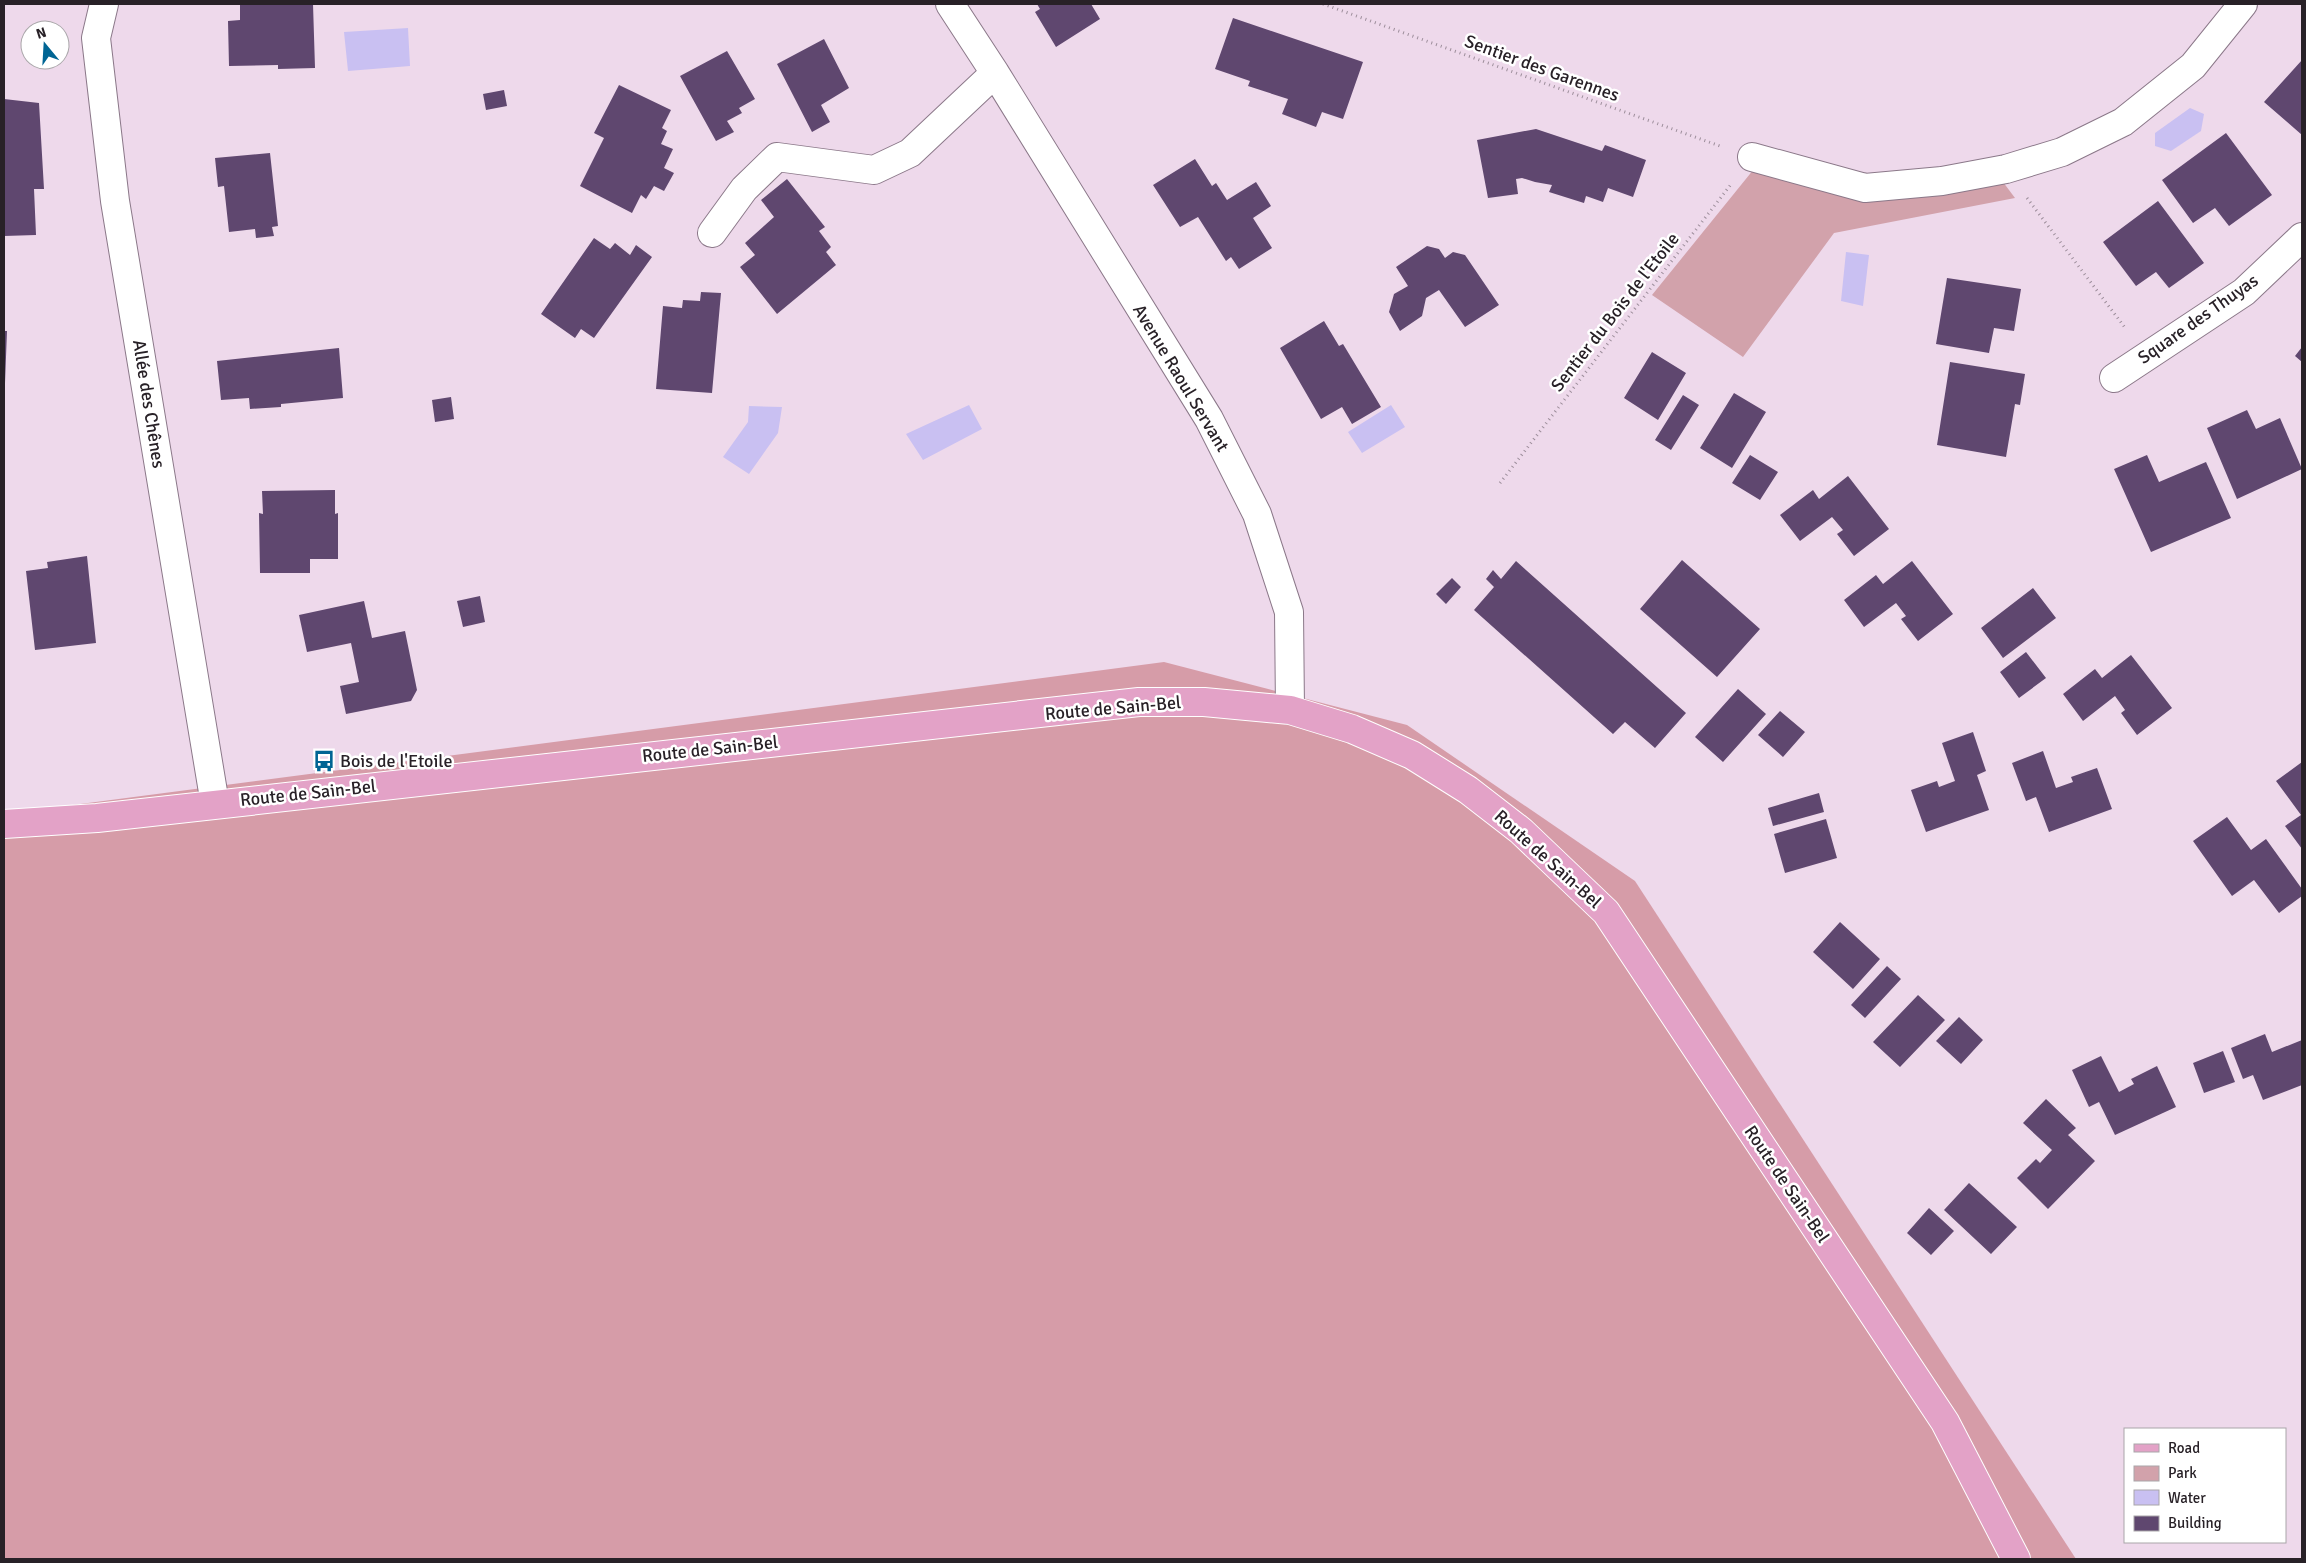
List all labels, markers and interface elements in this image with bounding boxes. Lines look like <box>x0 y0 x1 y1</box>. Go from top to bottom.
north arrow <box>20 20 70 70</box>
text: N <box>34 24 48 43</box>
street label: Sentier des Garennes <box>1462 30 1622 106</box>
street label: Sentier du Bois de l'Etoile <box>1546 228 1684 396</box>
street label: Square des Thuyas <box>2134 269 2262 369</box>
street label: Avenue Raoul Servant <box>1128 300 1234 456</box>
street label: Allée des Chênes <box>128 338 170 470</box>
street label: Route de Sain-Bel <box>1044 691 1182 725</box>
street label: Route de Sain-Bel <box>641 731 779 767</box>
bus stop icon: Bois de l'Etoile <box>311 748 337 774</box>
place label: Bois de l'Etoile <box>340 750 452 772</box>
street label: Route de Sain-Bel <box>239 775 377 811</box>
street label: Route de Sain-Bel <box>1490 805 1606 913</box>
street label: Route de Sain-Bel <box>1740 1121 1834 1247</box>
legend <box>2124 1428 2286 1543</box>
text: Road <box>2168 1439 2200 1457</box>
text: Park <box>2168 1464 2197 1482</box>
text: Water <box>2168 1489 2206 1507</box>
text: Building <box>2168 1514 2222 1532</box>

